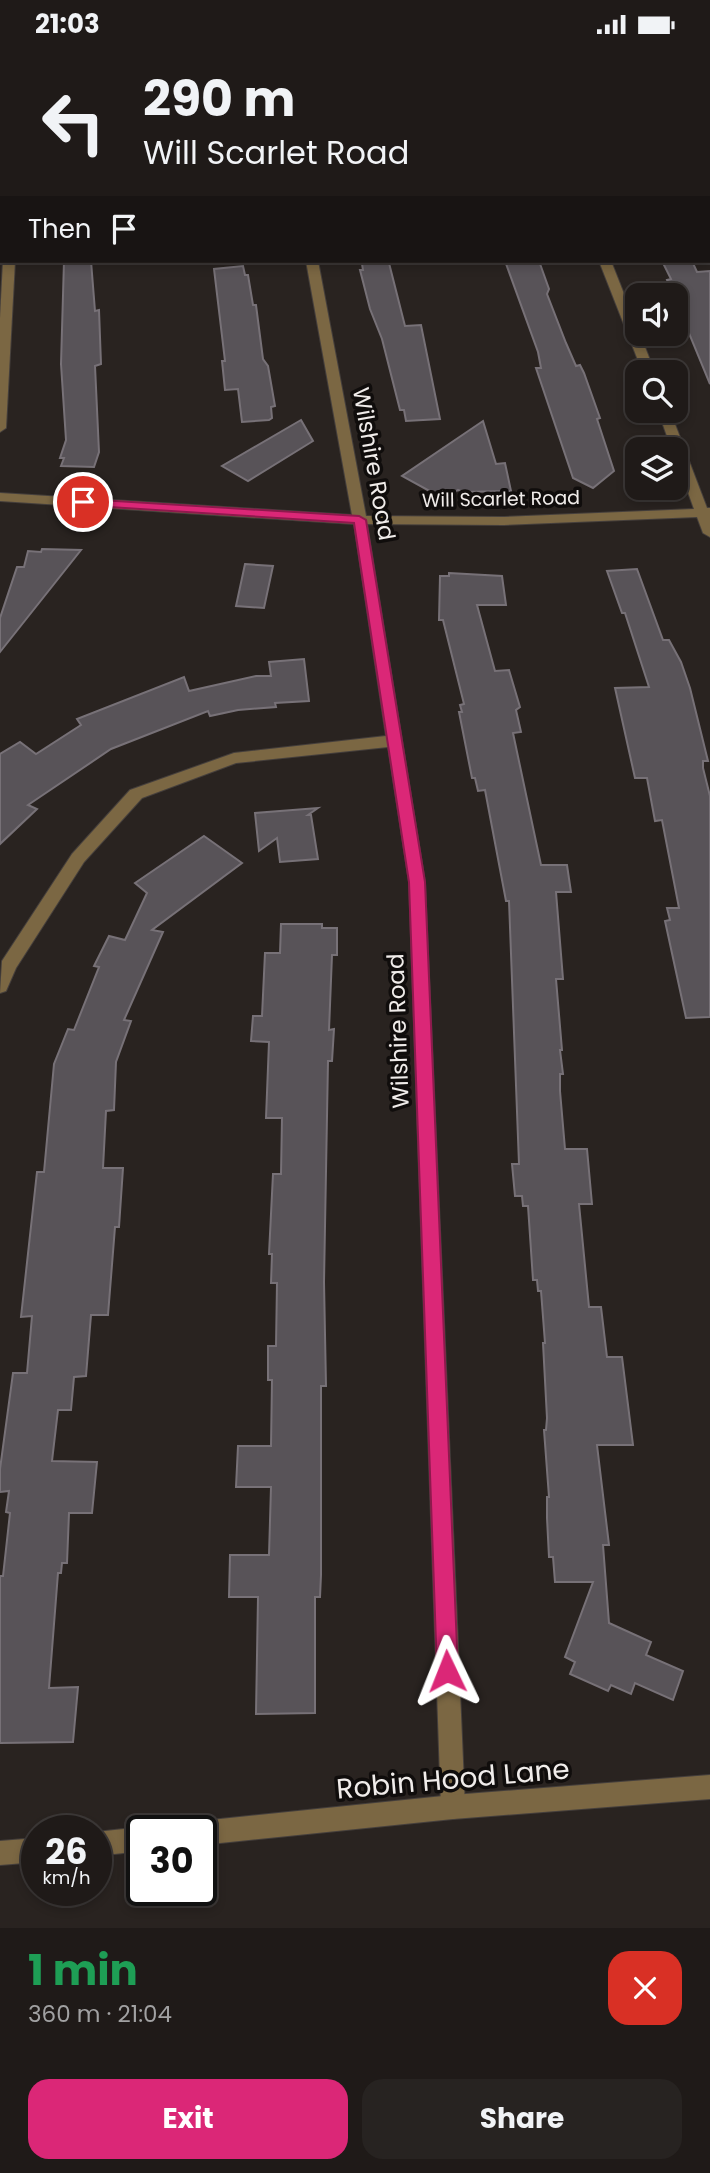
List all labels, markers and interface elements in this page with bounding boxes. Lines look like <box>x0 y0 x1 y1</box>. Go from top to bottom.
text: 21:03 <box>35 6 100 42</box>
text: 290 m <box>143 65 295 133</box>
icon: left <box>28 77 119 168</box>
text: Will Scarlet Road <box>143 130 409 175</box>
icon: arrive <box>105 210 143 248</box>
text: Then <box>28 211 91 247</box>
map controls <box>625 283 688 500</box>
button: sound <box>625 283 688 346</box>
button: search <box>625 360 688 423</box>
street label: Wilshire Road <box>345 385 403 543</box>
button: layers <box>625 437 688 500</box>
pin <box>53 472 113 532</box>
icon: arrive <box>64 483 102 521</box>
street label: Will Scarlet Road <box>422 484 580 514</box>
street label: Wilshire Road <box>379 953 417 1109</box>
position arrow <box>410 1634 484 1708</box>
street label: Robin Hood Lane <box>335 1749 571 1809</box>
speed limit sign: 30 <box>126 1815 217 1906</box>
text: 26 <box>45 1827 88 1876</box>
text: km/h <box>43 1865 90 1890</box>
text: 1 min <box>28 1941 138 2000</box>
button: close <box>608 1951 682 2025</box>
text: 360 m · 21:04 <box>28 1998 172 2030</box>
button: Exit <box>28 2079 348 2159</box>
button: Share <box>362 2079 682 2159</box>

